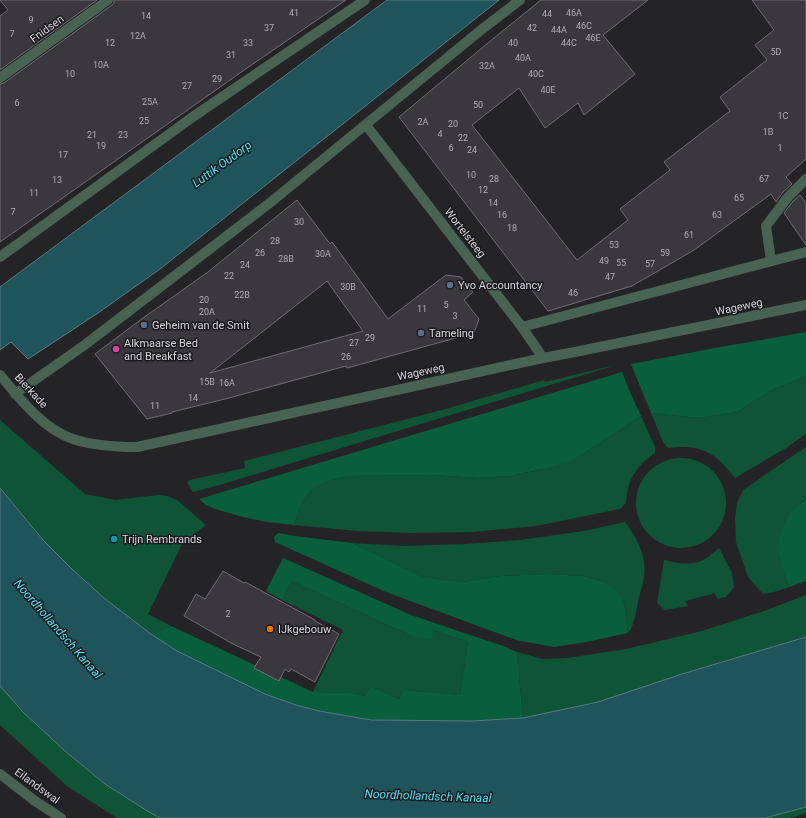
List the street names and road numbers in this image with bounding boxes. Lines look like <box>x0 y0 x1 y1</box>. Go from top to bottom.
street label: Fnidsen <box>28 12 66 46</box>
street label: Wortelsteeg <box>442 206 488 260</box>
street label: Wageweg <box>714 296 764 318</box>
street label: Wageweg <box>396 361 446 383</box>
street label: Bierkade <box>12 371 50 411</box>
street label: Eilandswal <box>12 765 62 807</box>

